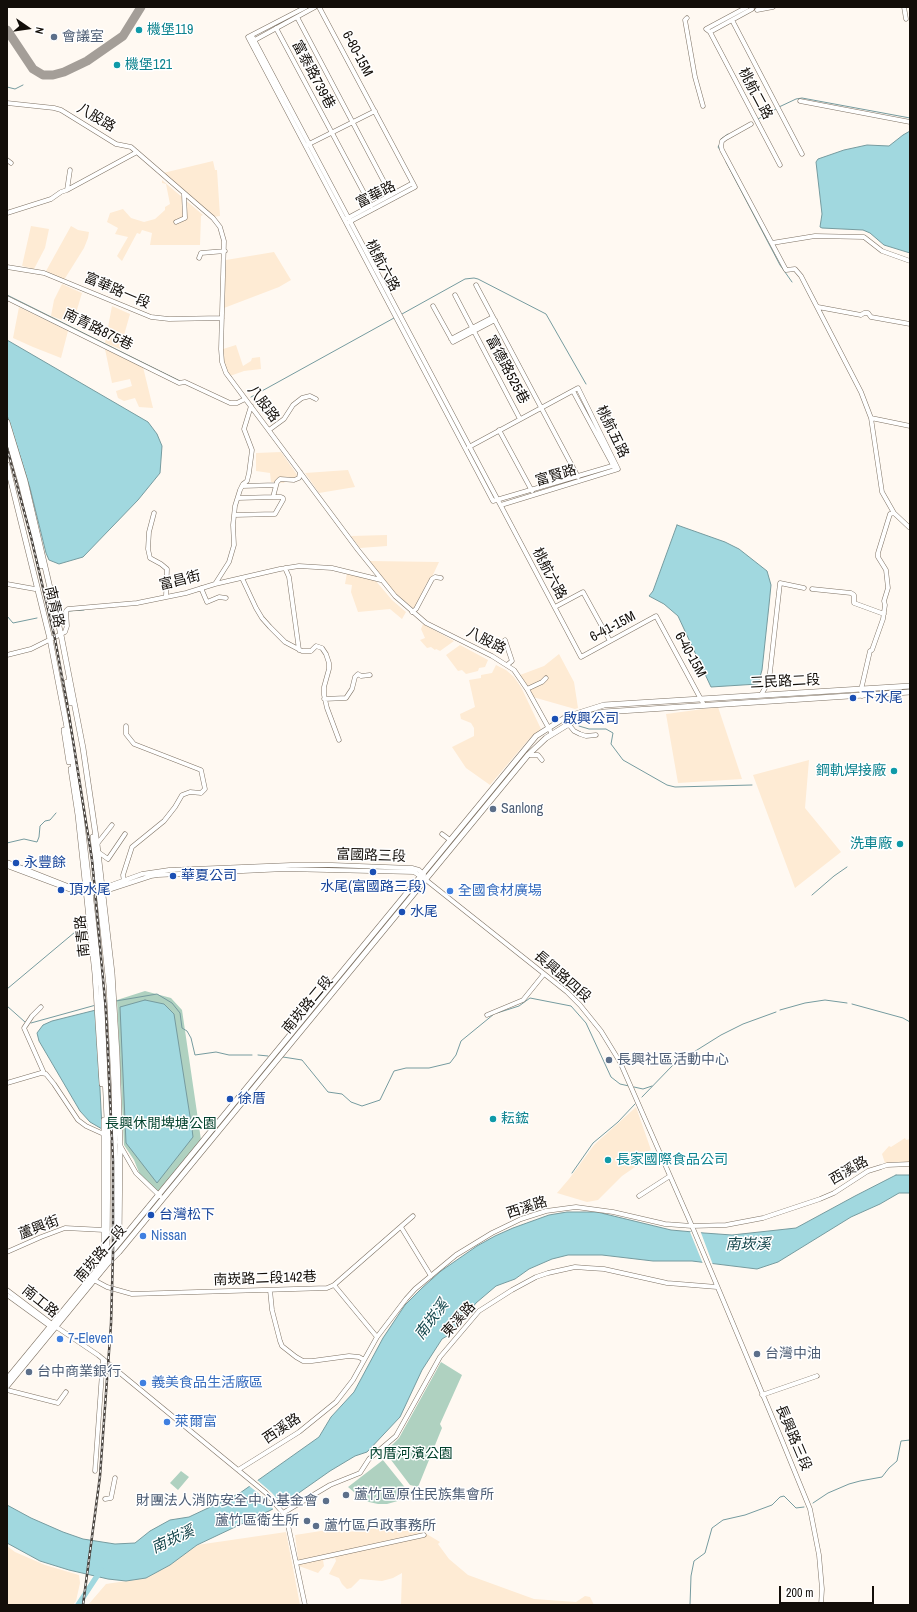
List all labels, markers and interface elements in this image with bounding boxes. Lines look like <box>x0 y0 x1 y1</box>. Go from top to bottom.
north arrow <box>8 8 48 48</box>
place label: 機堡119 <box>147 22 193 38</box>
marker: 機堡119 <box>134 25 144 35</box>
text: N <box>32 26 47 35</box>
street label: 6-80-15M <box>338 28 376 80</box>
place label: 會議室 <box>62 29 104 45</box>
marker: 會議室 <box>49 32 59 42</box>
street label: 富泰路739巷 <box>288 38 338 112</box>
place label: 機堡121 <box>125 57 172 73</box>
marker: 機堡121 <box>112 60 122 70</box>
street label: 桃航二路 <box>734 65 776 123</box>
street label: 八股路 <box>74 100 118 136</box>
street label: 富華路 <box>353 178 399 212</box>
street label: 桃航六路 <box>361 237 403 295</box>
street label: 富華路一段 <box>82 270 152 312</box>
street label: 南青路875巷 <box>61 306 135 354</box>
street label: 富德路525巷 <box>482 333 532 407</box>
street label: 八股路 <box>244 382 282 426</box>
street label: 桃航五路 <box>592 403 632 461</box>
street label: 富賢路 <box>533 462 579 490</box>
street label: 桃航六路 <box>528 545 570 603</box>
street label: 富昌街 <box>158 568 202 594</box>
street label: 南青路 <box>41 585 67 629</box>
street label: 6-41-15M <box>587 608 639 646</box>
street label: 八股路 <box>463 624 509 658</box>
street label: 6-40-15M <box>671 629 709 681</box>
street label: 三民路二段 <box>750 672 820 692</box>
place label: 下水尾 <box>861 690 903 706</box>
marker: 下水尾 <box>848 693 858 703</box>
place label: 啟興公司 <box>563 711 619 727</box>
marker: 啟興公司 <box>550 714 560 724</box>
place label: 鋼軌焊接廠 <box>816 763 886 779</box>
marker: 鋼軌焊接廠 <box>889 766 899 776</box>
place label: Sanlong <box>501 801 543 817</box>
marker: Sanlong <box>488 804 498 814</box>
place label: 洗車廠 <box>850 836 892 852</box>
marker: 洗車廠 <box>895 839 905 849</box>
street label: 富國路三段 <box>336 846 406 866</box>
place label: 永豐餘 <box>24 855 66 871</box>
marker: 永豐餘 <box>11 858 21 868</box>
marker: 水尾(富國路三段) <box>368 867 378 877</box>
place label: 華夏公司 <box>181 868 237 884</box>
marker: 華夏公司 <box>168 871 178 881</box>
place label: 水尾(富國路三段) <box>320 879 426 895</box>
place label: 頂水尾 <box>69 882 111 898</box>
place label: 全國食材廣場 <box>458 883 542 899</box>
marker: 頂水尾 <box>56 885 66 895</box>
marker: 全國食材廣場 <box>445 886 455 896</box>
place label: 水尾 <box>410 904 438 920</box>
marker: 水尾 <box>397 907 407 917</box>
street label: 南青路 <box>72 914 94 958</box>
street label: 長興路四段 <box>530 948 594 1006</box>
street label: 南崁路二段 <box>279 973 337 1037</box>
place label: 長興社區活動中心 <box>617 1052 729 1068</box>
marker: 長興社區活動中心 <box>604 1055 614 1065</box>
place label: 徐厝 <box>238 1091 266 1107</box>
marker: 徐厝 <box>225 1094 235 1104</box>
place label: 耘鋐 <box>501 1111 529 1127</box>
marker: 耘鋐 <box>488 1114 498 1124</box>
park label: 長興休閒埤塘公園 <box>105 1116 217 1132</box>
place label: 長家國際食品公司 <box>616 1152 728 1168</box>
street label: 西溪路 <box>827 1153 871 1189</box>
marker: 長家國際食品公司 <box>603 1155 613 1165</box>
street label: 西溪路 <box>504 1194 550 1222</box>
place label: 台灣松下 <box>159 1207 215 1223</box>
marker: 台灣松下 <box>146 1210 156 1220</box>
street label: 蘆興街 <box>16 1213 62 1243</box>
street label: 南崁路二段 <box>72 1222 130 1286</box>
place label: Nissan <box>151 1228 187 1244</box>
marker: Nissan <box>138 1231 148 1241</box>
water label: 南崁溪 <box>726 1236 770 1254</box>
street label: 南崁路二段142巷 <box>213 1269 317 1289</box>
street label: 南工路 <box>18 1282 62 1322</box>
water label: 南崁溪 <box>411 1297 453 1343</box>
street label: 東溪路 <box>439 1299 479 1341</box>
place label: 7-Eleven <box>68 1331 113 1347</box>
marker: 7-Eleven <box>55 1334 65 1344</box>
place label: 台灣中油 <box>765 1346 821 1362</box>
marker: 台灣中油 <box>752 1349 762 1359</box>
place label: 台中商業銀行 <box>37 1364 121 1380</box>
marker: 台中商業銀行 <box>24 1367 34 1377</box>
place label: 義美食品生活廠區 <box>151 1375 263 1391</box>
marker: 義美食品生活廠區 <box>138 1378 148 1388</box>
street label: 長興路三段 <box>772 1403 814 1473</box>
street label: 西溪路 <box>260 1410 304 1448</box>
place label: 萊爾富 <box>175 1414 217 1430</box>
marker: 萊爾富 <box>162 1417 172 1427</box>
park label: 內厝河濱公園 <box>369 1446 453 1462</box>
place label: 蘆竹區原住民族集會所 <box>354 1487 494 1503</box>
marker: 蘆竹區原住民族集會所 <box>341 1490 351 1500</box>
place label: 財團法人消防安全中心基金會 <box>136 1493 318 1509</box>
marker: 財團法人消防安全中心基金會 <box>321 1496 331 1506</box>
place label: 蘆竹區衛生所 <box>215 1513 299 1529</box>
marker: 蘆竹區衛生所 <box>302 1516 312 1526</box>
place label: 蘆竹區戶政事務所 <box>324 1518 436 1534</box>
marker: 蘆竹區戶政事務所 <box>311 1521 321 1531</box>
water label: 南崁溪 <box>149 1522 197 1558</box>
scale bar <box>781 1578 876 1604</box>
text: 200 m <box>786 1585 813 1601</box>

